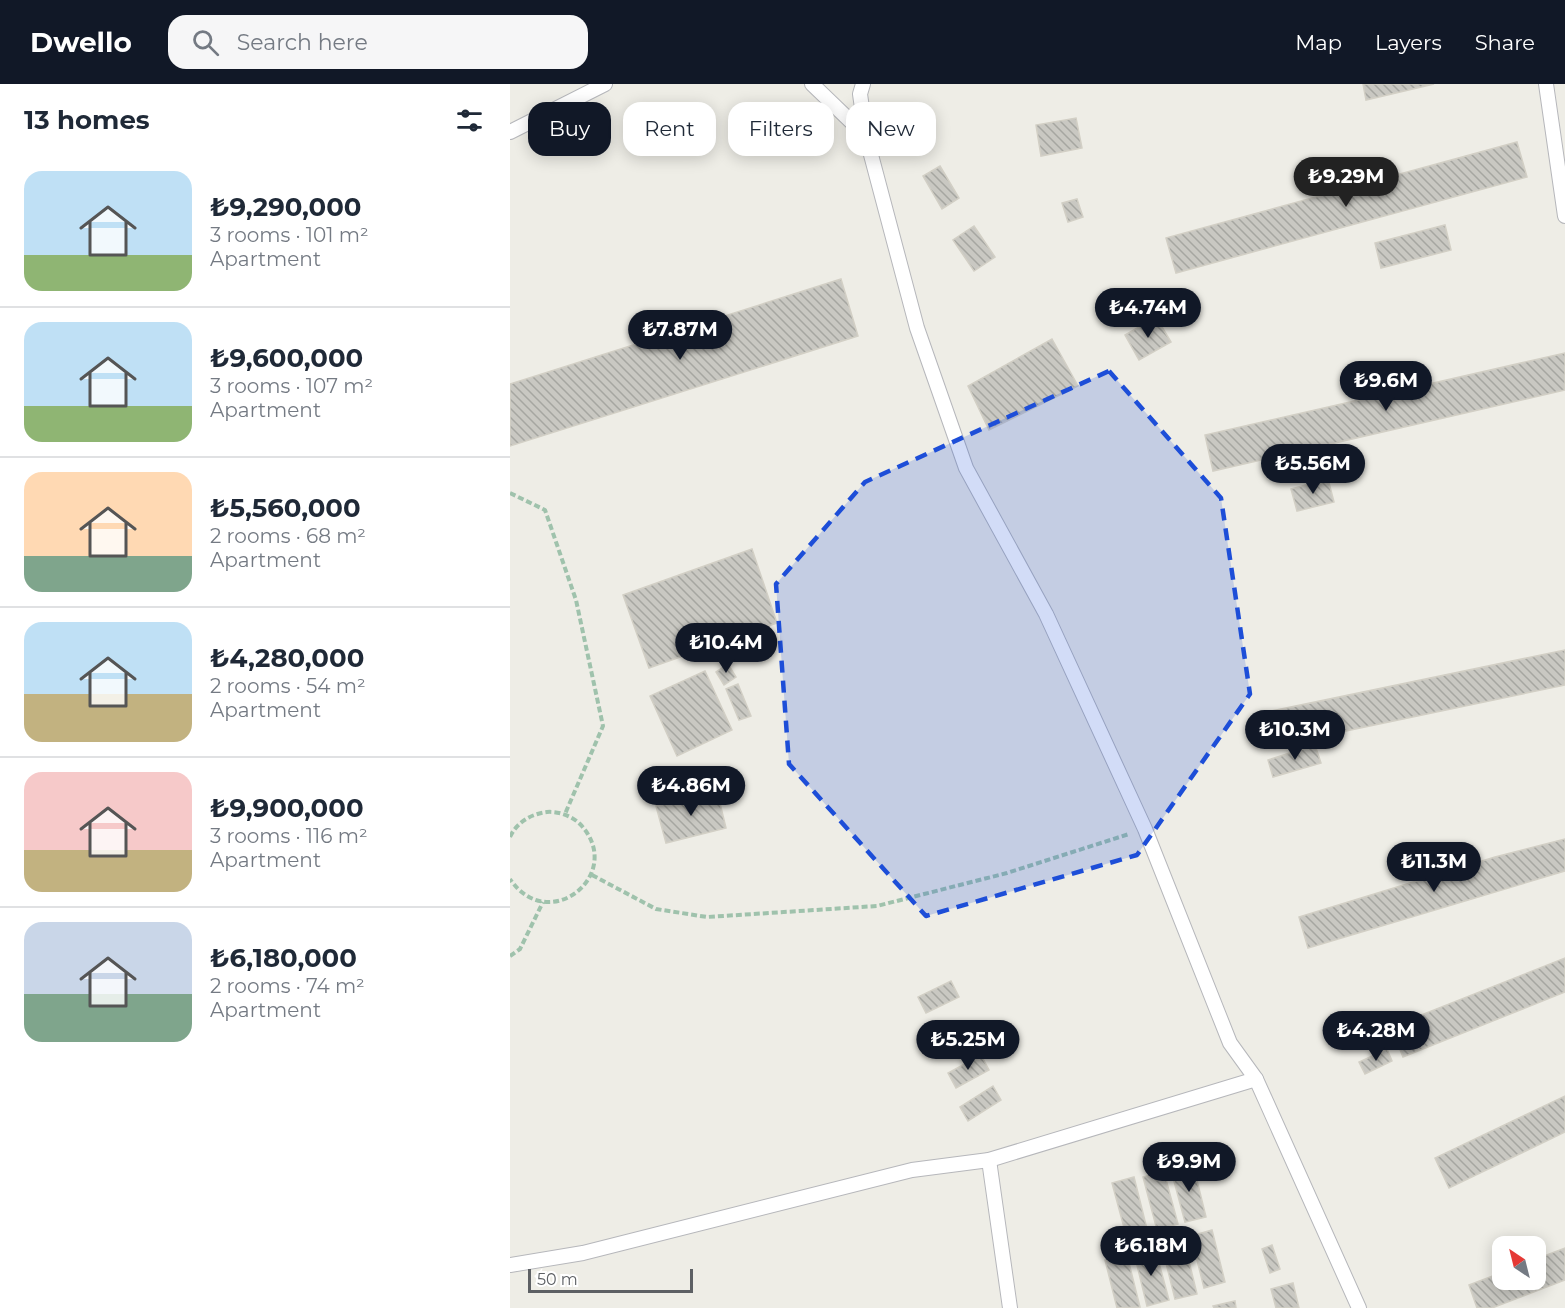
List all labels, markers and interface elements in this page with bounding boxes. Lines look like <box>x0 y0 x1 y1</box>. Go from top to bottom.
search box <box>168 15 588 69</box>
text: Dwello <box>30 25 132 59</box>
icon: search <box>189 26 222 59</box>
text: Search here <box>237 29 368 56</box>
text: Map <box>1295 30 1342 55</box>
text: Layers <box>1375 30 1442 55</box>
text: Share <box>1475 30 1535 55</box>
chip: Buy <box>528 102 611 156</box>
chip: Rent <box>623 102 716 156</box>
chip: Filters <box>728 102 834 156</box>
chip: New <box>846 102 936 156</box>
text: 13 homes <box>24 104 150 136</box>
icon: filters <box>453 104 486 137</box>
pin: ₺9.29M <box>1297 157 1395 208</box>
text: ₺9.29M <box>1308 164 1384 188</box>
text: ₺9,290,000 <box>210 191 362 223</box>
icon: home <box>72 195 144 267</box>
text: 3 rooms · 101 m² <box>210 223 369 247</box>
text: Apartment <box>210 247 321 271</box>
pin: ₺4.74M <box>1099 288 1197 339</box>
text: ₺4.74M <box>1109 295 1187 319</box>
pin: ₺7.87M <box>631 310 729 361</box>
text: ₺7.87M <box>642 317 718 341</box>
text: ₺9,600,000 <box>210 342 363 374</box>
icon: home <box>72 346 144 418</box>
pin: ₺9.6M <box>1344 361 1428 412</box>
text: ₺9.6M <box>1354 368 1418 392</box>
text: 3 rooms · 107 m² <box>210 374 373 398</box>
text: Apartment <box>210 398 321 422</box>
pin: ₺5.56M <box>1264 444 1362 495</box>
text: ₺5.56M <box>1275 451 1351 475</box>
text: ₺5,560,000 <box>210 492 361 524</box>
icon: home <box>72 496 144 568</box>
text: 2 rooms · 68 m² <box>210 524 366 548</box>
text: Apartment <box>210 548 321 572</box>
pin: ₺10.4M <box>677 623 775 674</box>
text: ₺10.4M <box>689 630 763 654</box>
text: ₺4,280,000 <box>210 642 364 674</box>
icon: home <box>72 646 144 718</box>
text: 2 rooms · 54 m² <box>210 674 366 698</box>
text: Apartment <box>210 698 321 722</box>
pin: ₺10.3M <box>1246 710 1344 761</box>
text: ₺10.3M <box>1259 717 1331 741</box>
pin: ₺4.86M <box>642 766 740 817</box>
text: ₺4.86M <box>651 773 731 797</box>
text: ₺9,900,000 <box>210 792 364 824</box>
icon: home <box>72 796 144 868</box>
text: 3 rooms · 116 m² <box>210 824 368 848</box>
pin: ₺11.3M <box>1385 842 1483 893</box>
text: Apartment <box>210 848 321 872</box>
text: ₺11.3M <box>1401 849 1467 873</box>
text: ₺6,180,000 <box>210 942 357 974</box>
icon: home <box>72 946 144 1018</box>
text: 2 rooms · 74 m² <box>210 974 365 998</box>
text: Apartment <box>210 998 321 1022</box>
pin: ₺4.28M <box>1327 1011 1425 1062</box>
text: ₺4.28M <box>1337 1018 1415 1042</box>
pin: ₺5.25M <box>919 1020 1017 1071</box>
text: ₺5.25M <box>930 1027 1006 1051</box>
pin: ₺9.9M <box>1147 1142 1231 1193</box>
text: ₺9.9M <box>1157 1149 1221 1173</box>
pin: ₺6.18M <box>1102 1226 1200 1277</box>
text: ₺6.18M <box>1114 1233 1188 1257</box>
north arrow <box>1492 1236 1546 1290</box>
map controls <box>1492 1236 1546 1290</box>
scale bar <box>528 1266 693 1294</box>
text: 50 m <box>537 1270 578 1289</box>

